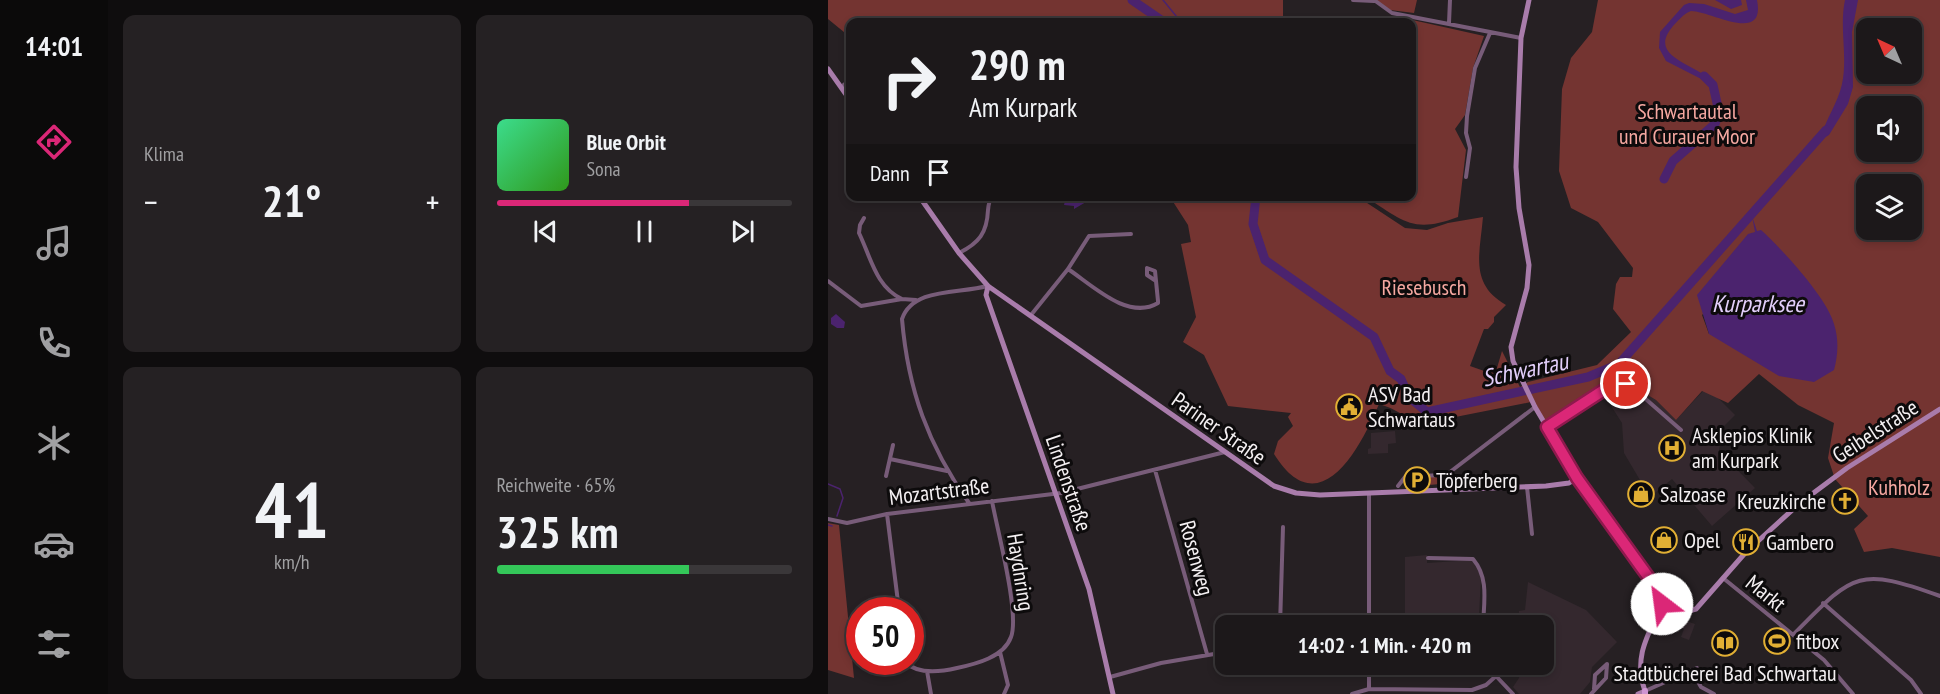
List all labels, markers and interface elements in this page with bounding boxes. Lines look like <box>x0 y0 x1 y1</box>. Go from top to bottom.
north arrow <box>1856 18 1922 84</box>
map controls <box>1856 18 1922 240</box>
text: 14:01 <box>25 29 83 63</box>
text: 290 m <box>969 37 1066 92</box>
icon: right <box>870 42 948 120</box>
text: Am Kurpark <box>969 90 1077 124</box>
button: sound <box>1856 96 1922 162</box>
park label: Schwartautal und Curauer Moor <box>1619 97 1755 150</box>
icon: directions <box>33 121 75 163</box>
text: Blue Orbit <box>587 128 666 156</box>
text: Klima <box>144 141 184 167</box>
text: Sona <box>587 156 620 182</box>
icon: arrive <box>922 156 955 189</box>
text: Dann <box>870 159 910 187</box>
text: 21° <box>262 171 321 229</box>
button: layers <box>1856 174 1922 240</box>
text: − <box>144 180 158 223</box>
text: + <box>426 180 440 223</box>
icon: previous <box>529 215 562 248</box>
icon: pause <box>628 215 661 248</box>
icon: next <box>726 215 759 248</box>
icon: music <box>33 222 75 264</box>
park label: Riesebusch <box>1382 273 1467 301</box>
water label: Kurparksee <box>1712 288 1806 319</box>
icon: phone <box>33 322 75 364</box>
water label: Schwartau <box>1479 345 1572 394</box>
pin <box>1600 358 1651 409</box>
icon: arrive <box>1609 367 1642 400</box>
place label: ASV Bad Schwartaus <box>1368 380 1455 433</box>
street label: Pariner Straße <box>1167 385 1271 471</box>
public building icon: ASV Bad Schwartaus <box>1334 392 1364 422</box>
street label: Geibelstraße <box>1827 393 1923 469</box>
place label: Asklepios Klinik am Kurpark <box>1692 421 1813 474</box>
icon: climate <box>33 422 75 464</box>
street label: Lindenstraße <box>1039 431 1099 535</box>
hospital icon: Asklepios Klinik am Kurpark <box>1657 433 1687 463</box>
text: 41 <box>254 459 329 560</box>
parking icon: Töpferberg <box>1402 465 1432 495</box>
place label: Töpferberg <box>1436 466 1518 494</box>
street label: Mozartstraße <box>887 471 991 511</box>
text: Reichweite · 65% <box>497 472 615 498</box>
park label: Kuhholz <box>1868 473 1930 501</box>
shop icon: Salzoase <box>1626 479 1656 509</box>
place label: Salzoase <box>1660 480 1726 508</box>
church icon: Kreuzkirche <box>1830 486 1860 516</box>
place label: Kreuzkirche <box>1737 487 1826 515</box>
text: 325 km <box>497 502 619 560</box>
street label: Rosenweg <box>1174 517 1220 599</box>
icon: car <box>33 523 75 565</box>
shop icon: Opel <box>1649 525 1679 555</box>
place label: Opel <box>1684 526 1721 554</box>
restaurant icon: Gambero <box>1731 527 1761 557</box>
place label: Gambero <box>1766 528 1834 556</box>
street label: Haydnring <box>1001 531 1041 613</box>
text: km/h <box>274 549 309 575</box>
street label: Markt <box>1740 568 1792 618</box>
position arrow <box>1630 572 1694 636</box>
speed limit sign: 50 <box>846 597 924 675</box>
icon: filters <box>33 623 75 665</box>
sports icon: fitbox <box>1762 626 1792 656</box>
place label: fitbox <box>1796 627 1839 655</box>
library icon: Stadtbücherei Bad Schwartau <box>1710 628 1740 658</box>
text: 14:02 · 1 Min. · 420 m <box>1298 631 1471 659</box>
place label: Stadtbücherei Bad Schwartau <box>1613 659 1837 687</box>

